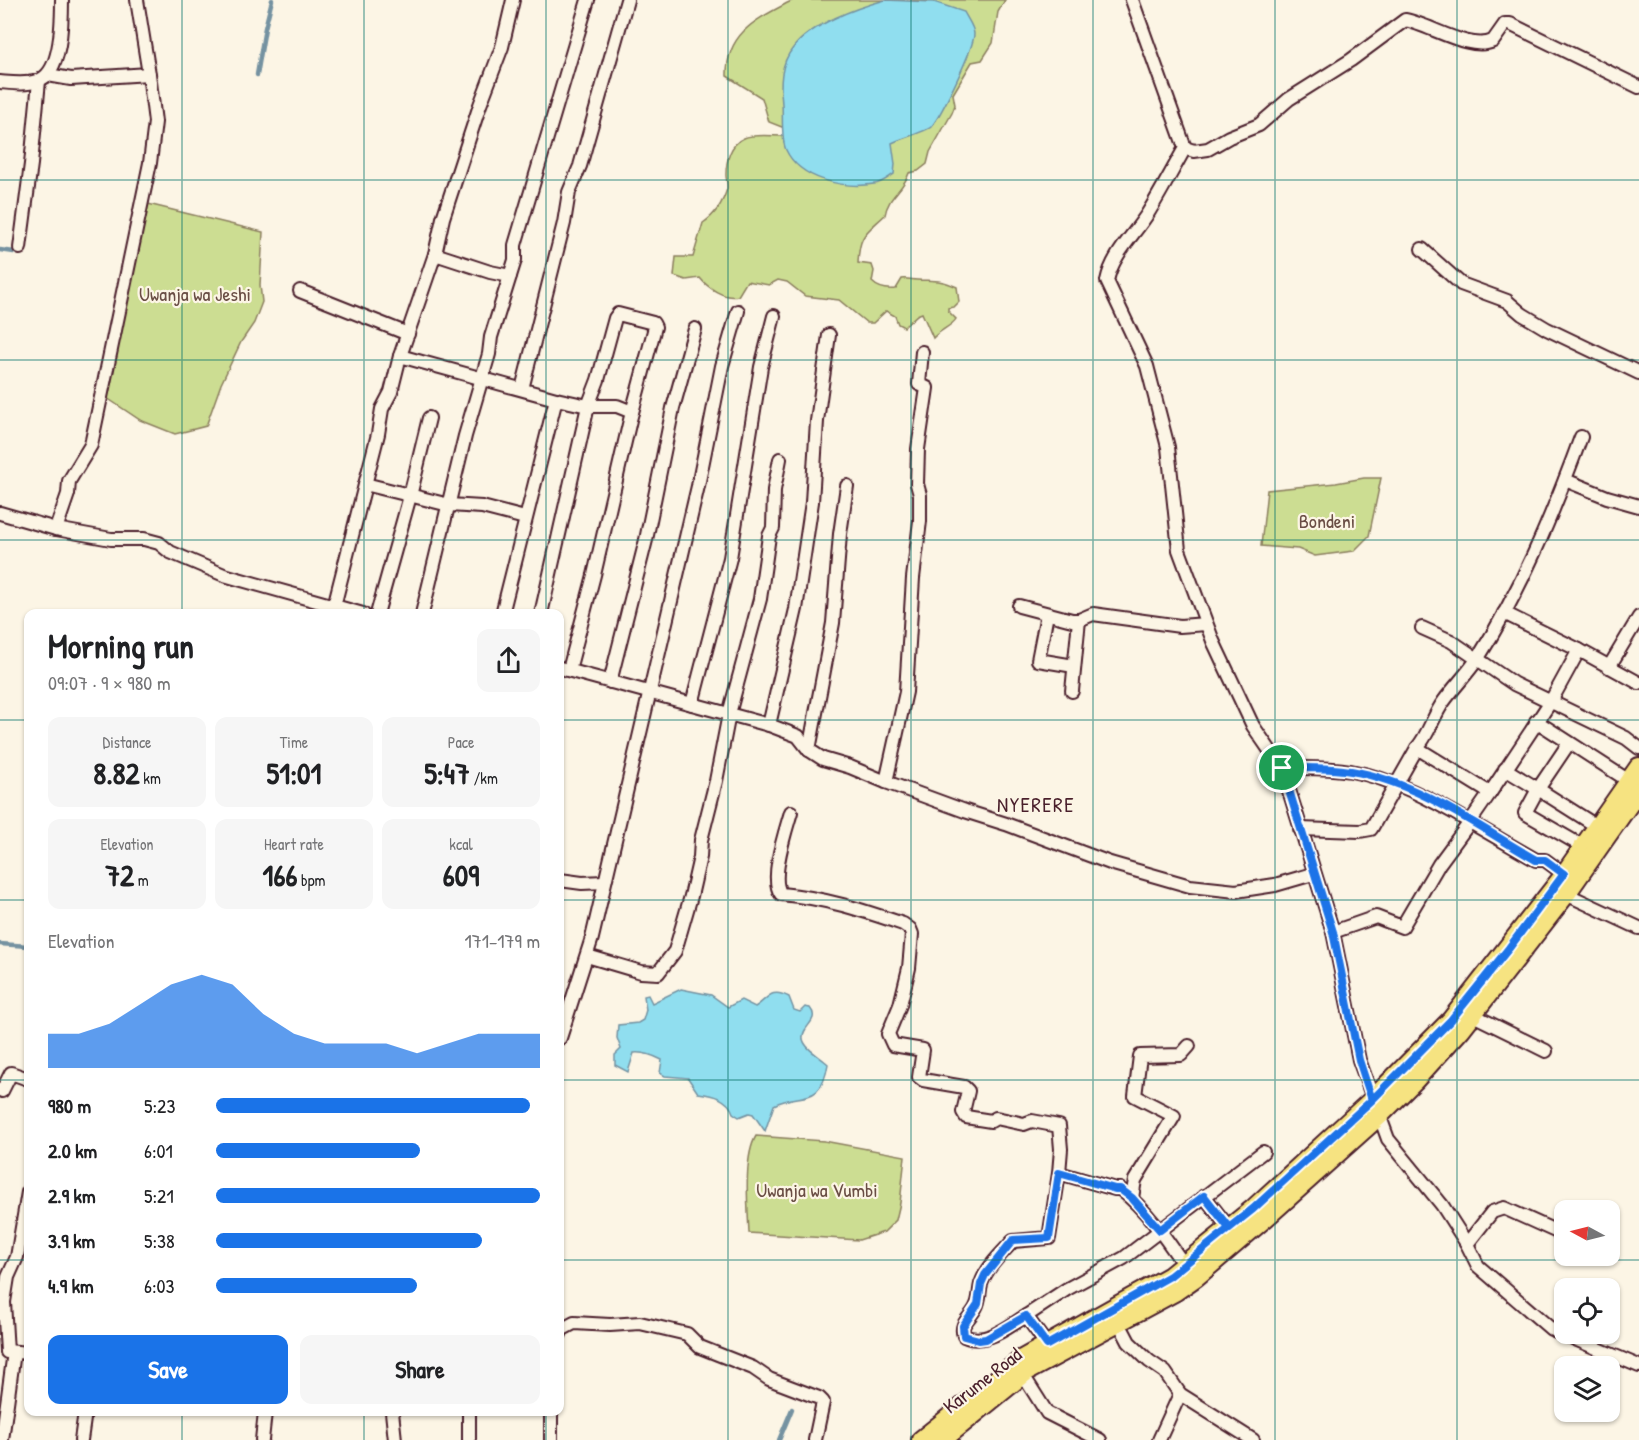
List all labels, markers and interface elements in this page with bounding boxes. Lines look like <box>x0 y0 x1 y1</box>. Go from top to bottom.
park label: Uwanja wa Jeshi <box>139 280 251 307</box>
park label: Bondeni <box>1299 507 1355 534</box>
text: Morning run <box>48 624 194 668</box>
button: share <box>477 629 540 692</box>
text: 09:07 · 9 × 980 m <box>48 669 171 696</box>
text: Distance <box>103 731 151 753</box>
text: Time <box>280 731 308 753</box>
text: Pace <box>448 731 474 753</box>
pin <box>1256 742 1307 793</box>
icon: arrive <box>1265 751 1298 784</box>
text: 8.82 <box>93 753 140 793</box>
text: 51:01 <box>267 753 321 793</box>
text: 5:47 <box>424 753 470 793</box>
text: km <box>140 767 161 789</box>
text: /km <box>470 767 498 789</box>
district label: NYERERE <box>997 790 1075 819</box>
text: Elevation <box>100 833 154 855</box>
text: Heart rate <box>264 833 324 855</box>
text: kcal <box>449 833 473 855</box>
text: 72 <box>105 855 134 895</box>
text: 166 <box>263 855 297 895</box>
text: 609 <box>443 855 479 895</box>
text: m <box>134 869 149 891</box>
text: bpm <box>297 869 325 891</box>
text: Elevation <box>48 927 114 954</box>
text: 171–179 m <box>464 927 540 954</box>
text: 980 m <box>48 1092 91 1119</box>
text: 5:23 <box>144 1092 175 1119</box>
text: 2.0 km <box>48 1137 97 1164</box>
text: 6:01 <box>144 1137 173 1164</box>
park label: Uwanja wa Vumbi <box>756 1176 878 1203</box>
text: 2.9 km <box>48 1182 95 1209</box>
text: 5:21 <box>144 1182 174 1209</box>
north arrow <box>1554 1200 1620 1266</box>
map controls <box>1554 1200 1620 1422</box>
text: 3.9 km <box>48 1227 95 1254</box>
text: 5:38 <box>144 1227 175 1254</box>
text: 4.9 km <box>48 1272 94 1299</box>
text: 6:03 <box>144 1272 175 1299</box>
button: locate <box>1554 1278 1620 1344</box>
button: Save <box>48 1335 288 1404</box>
button: Share <box>300 1335 540 1404</box>
street label: Karume Road <box>937 1341 1027 1419</box>
button: layers <box>1554 1356 1620 1422</box>

